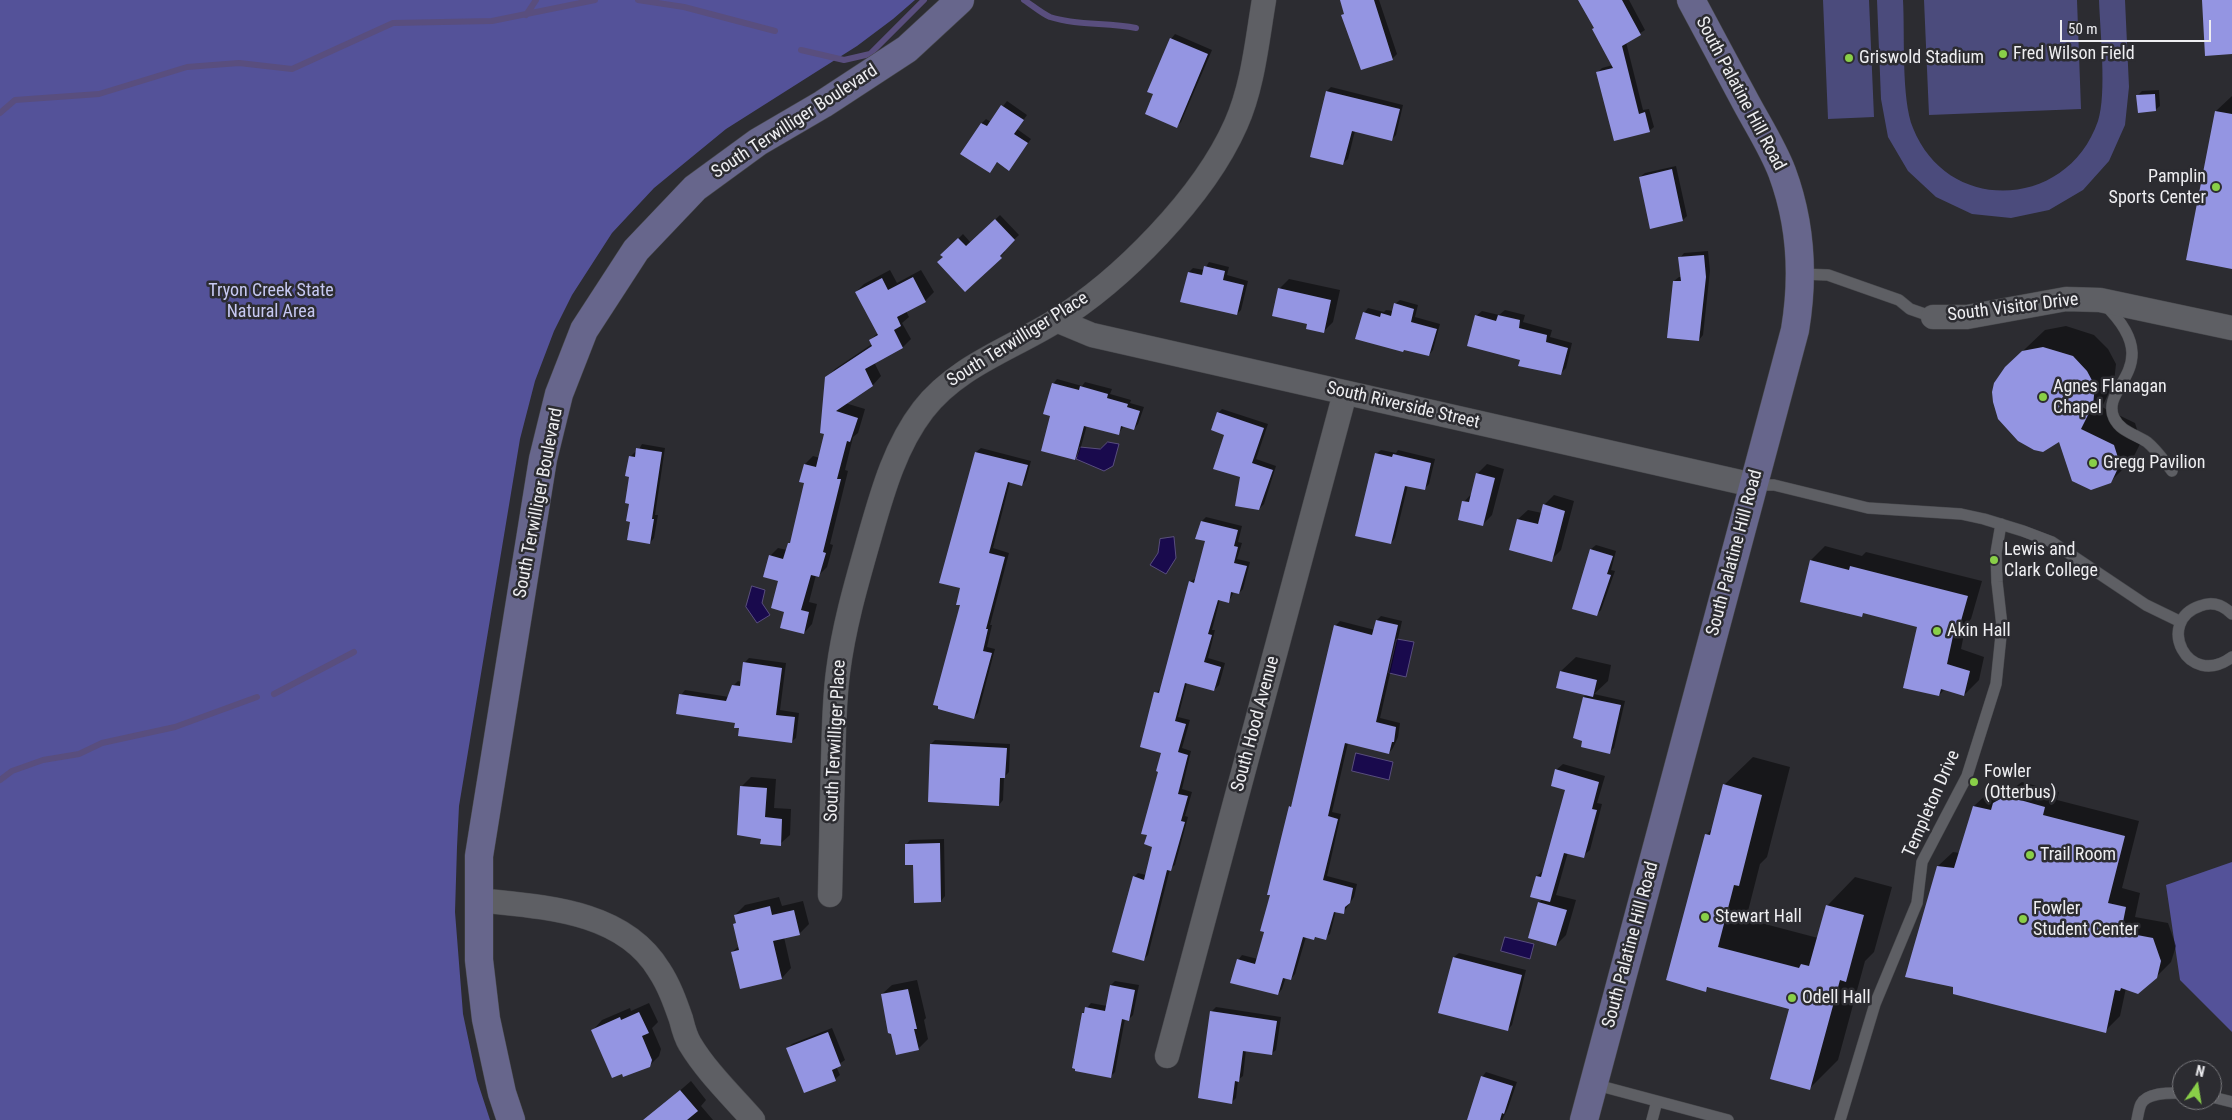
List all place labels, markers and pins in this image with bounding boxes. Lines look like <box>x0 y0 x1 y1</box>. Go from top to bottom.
place label: Fred Wilson Field <box>2013 43 2135 65</box>
place label: Griswold Stadium <box>1859 47 1984 69</box>
marker: Fred Wilson Field <box>1997 48 2009 60</box>
marker: Griswold Stadium <box>1843 52 1855 64</box>
place label: Pamplin Sports Center <box>2109 166 2206 208</box>
marker: Pamplin Sports Center <box>2210 181 2222 193</box>
place label: Agnes Flanagan Chapel <box>2053 376 2167 418</box>
marker: Agnes Flanagan Chapel <box>2037 391 2049 403</box>
place label: Gregg Pavilion <box>2103 452 2205 474</box>
marker: Gregg Pavilion <box>2087 457 2099 469</box>
place label: Lewis and Clark College <box>2004 539 2098 582</box>
marker: Lewis and Clark College <box>1988 554 2000 566</box>
place label: Akin Hall <box>1947 620 2011 642</box>
marker: Akin Hall <box>1931 625 1943 637</box>
place label: Fowler (Otterbus) <box>1984 761 2057 804</box>
marker: Fowler (Otterbus) <box>1968 776 1980 788</box>
place label: Trail Room <box>2040 844 2116 866</box>
marker: Trail Room <box>2024 849 2036 861</box>
place label: Fowler Student Center <box>2033 898 2139 941</box>
place label: Stewart Hall <box>1715 906 1802 928</box>
marker: Stewart Hall <box>1699 911 1711 923</box>
marker: Fowler Student Center <box>2017 913 2029 925</box>
place label: Odell Hall <box>1802 987 1871 1009</box>
marker: Odell Hall <box>1786 992 1798 1004</box>

